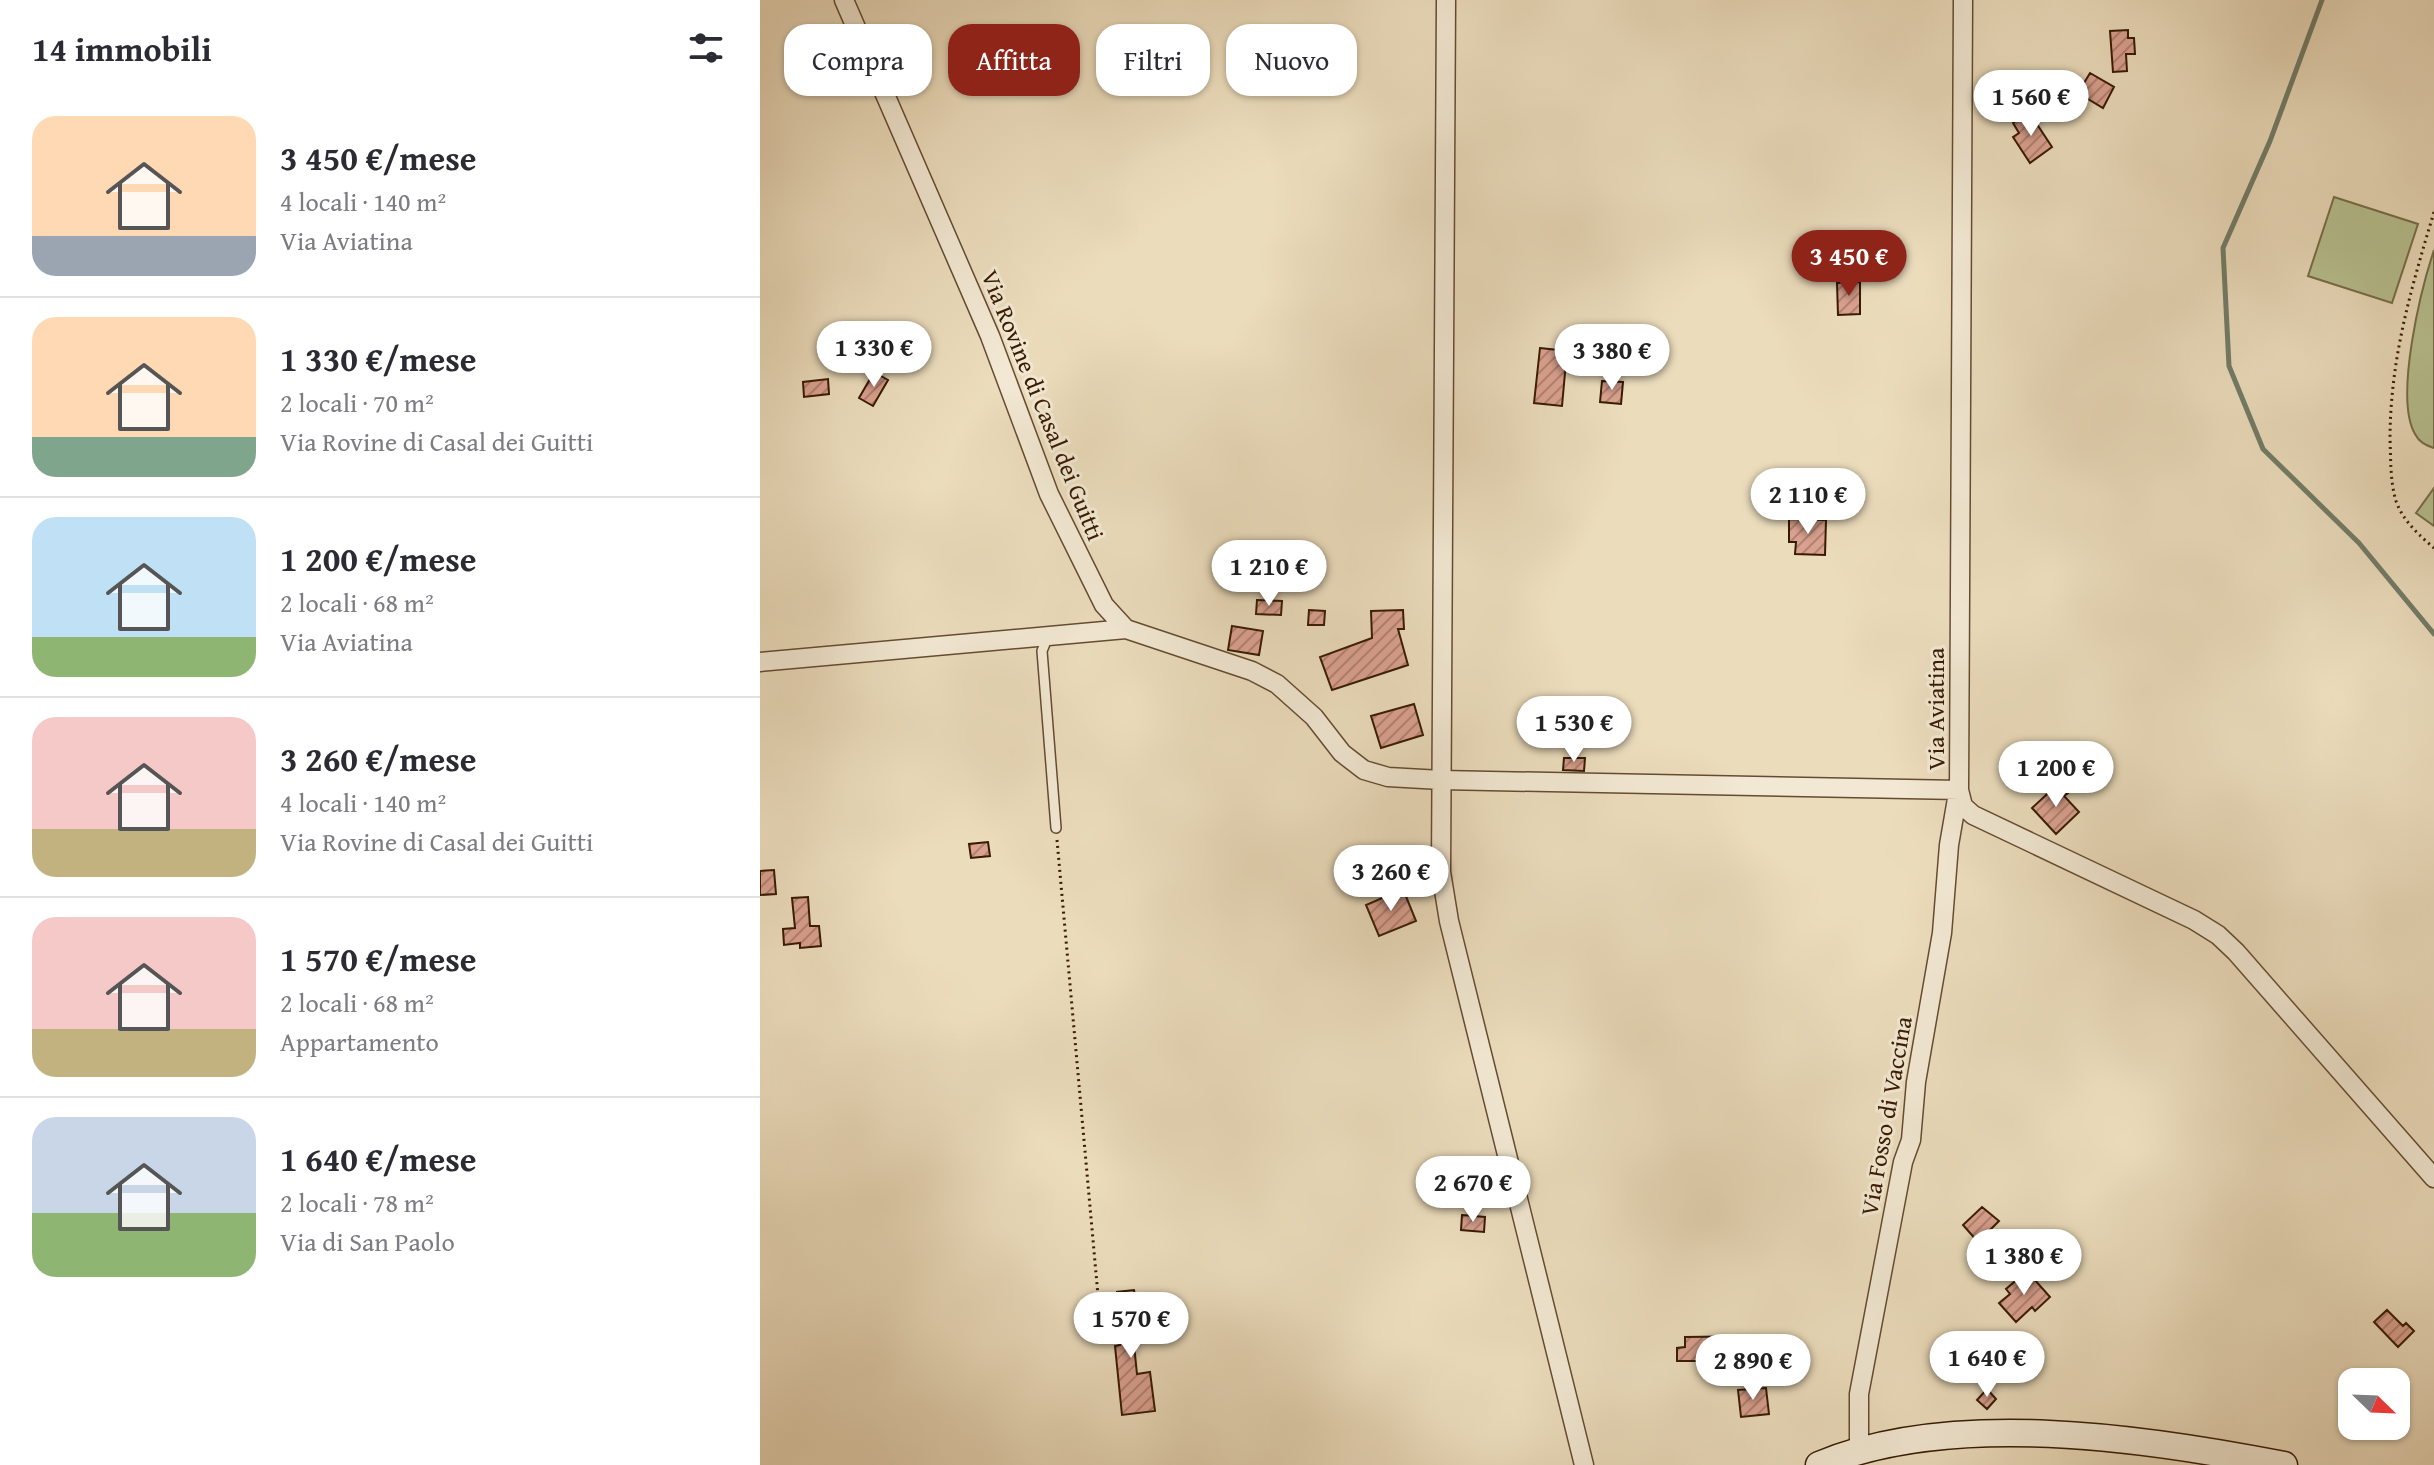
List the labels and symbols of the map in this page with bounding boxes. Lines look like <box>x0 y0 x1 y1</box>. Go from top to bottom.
pin: 1 560 € <box>1957 70 2105 138</box>
pin: 3 450 € <box>1775 230 1923 298</box>
street label: Via Rovine di Casal dei Guitti <box>973 264 1113 546</box>
pin: 1 330 € <box>800 321 948 389</box>
pin: 3 380 € <box>1538 324 1686 392</box>
pin: 2 110 € <box>1734 468 1882 536</box>
pin: 1 210 € <box>1195 540 1343 608</box>
street label: Via Aviatina <box>1918 647 1953 770</box>
pin: 1 530 € <box>1500 696 1648 764</box>
pin: 1 200 € <box>1982 741 2130 809</box>
pin: 3 260 € <box>1317 845 1465 913</box>
street label: Via Fosso di Vaccina <box>1851 1013 1921 1219</box>
pin: 2 670 € <box>1399 1156 1547 1224</box>
pin: 1 380 € <box>1950 1229 2098 1297</box>
pin: 1 570 € <box>1057 1292 1205 1360</box>
pin: 1 640 € <box>1913 1331 2061 1399</box>
pin: 2 890 € <box>1679 1334 1827 1402</box>
north arrow <box>2338 1368 2410 1440</box>

